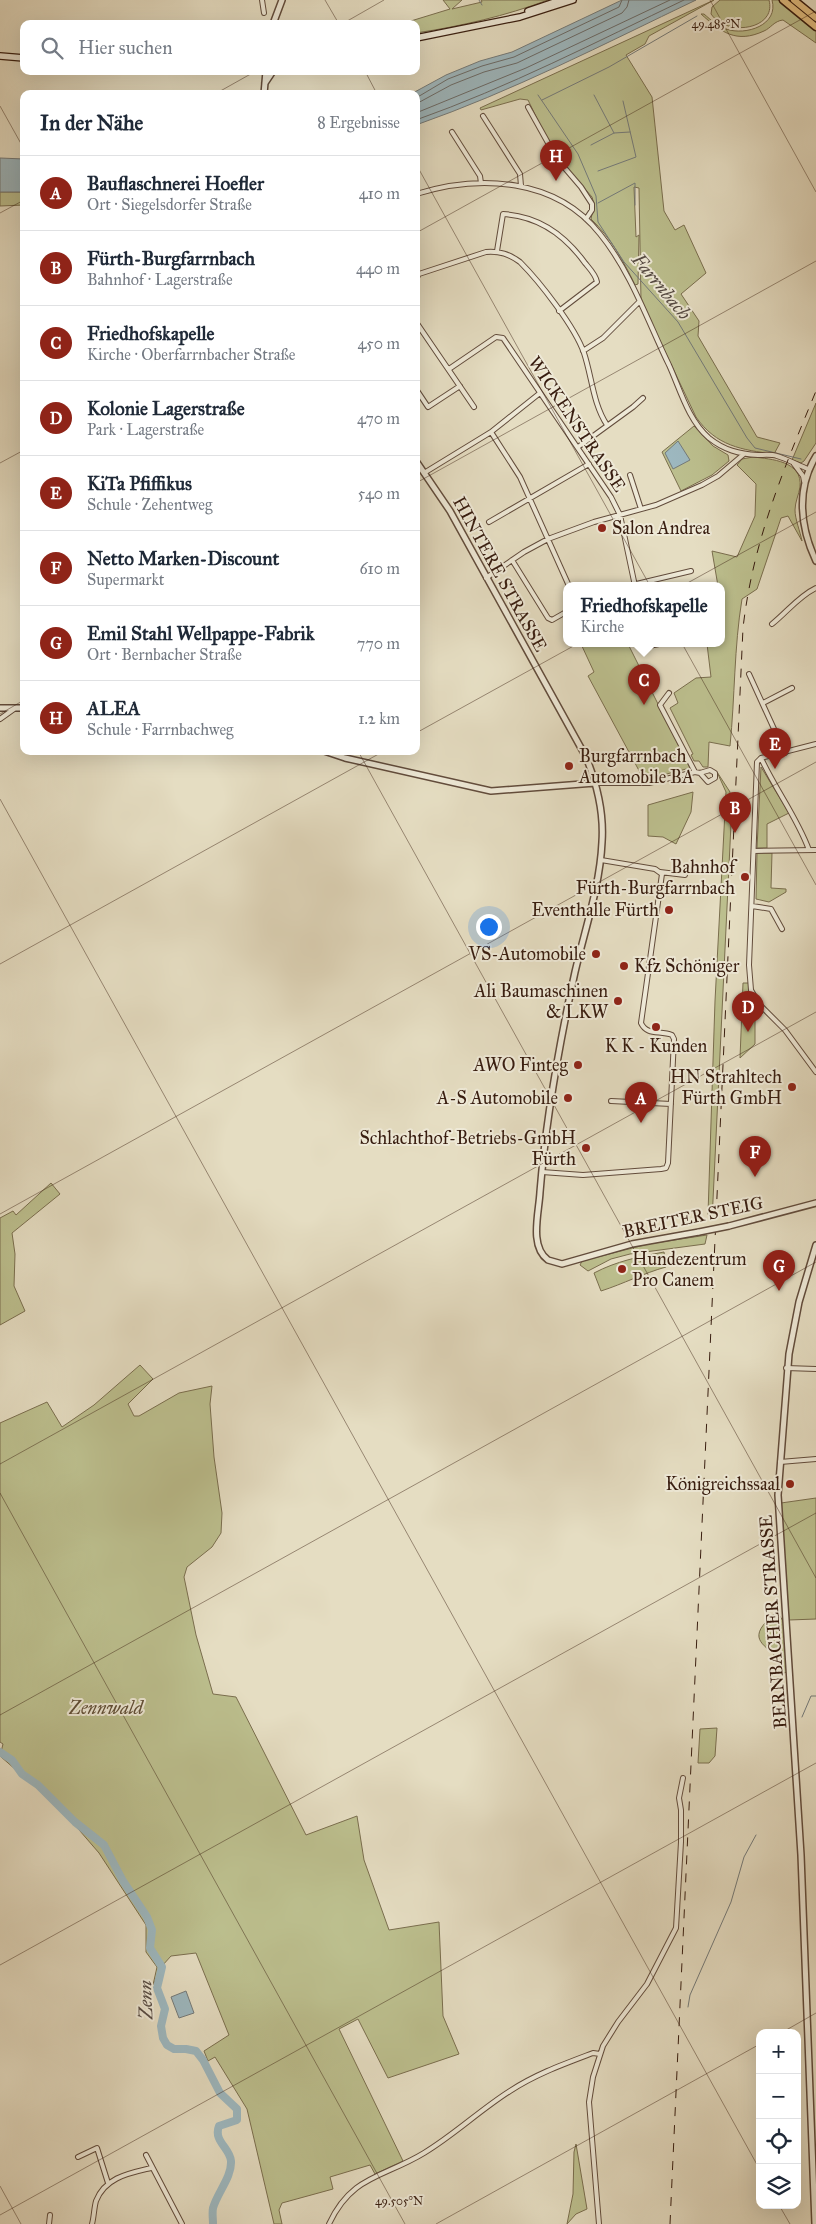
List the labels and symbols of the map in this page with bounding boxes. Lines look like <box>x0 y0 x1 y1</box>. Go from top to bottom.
text: 49.485°N <box>692 17 740 31</box>
pin: H <box>540 140 572 181</box>
water label: Farrnbach <box>626 248 696 324</box>
street label: WICKENSTRASSE <box>523 352 631 496</box>
street label: HINTERE STRASSE <box>448 492 552 656</box>
place label: Salon Andrea <box>612 517 711 539</box>
marker: Salon Andrea <box>596 522 608 534</box>
pin: C <box>628 664 660 705</box>
pin: E <box>759 728 791 769</box>
place label: Burgfarrnbach Automobile BA <box>578 745 694 788</box>
marker: Burgfarrnbach Automobile BA <box>563 760 575 772</box>
pin: B <box>719 792 751 833</box>
place label: Bahnhof Fürth-Burgfarrnbach <box>576 856 738 900</box>
marker: Bahnhof Fürth-Burgfarrnbach <box>739 871 751 883</box>
place label: Eventhalle Fürth <box>532 899 659 921</box>
marker: Eventhalle Fürth <box>663 904 675 916</box>
your location <box>476 914 502 940</box>
place label: VS-Automobile <box>468 943 586 965</box>
marker: VS-Automobile <box>590 948 602 960</box>
place label: Kfz Schöniger <box>634 955 740 978</box>
marker: Kfz Schöniger <box>618 960 630 972</box>
place label: Ali Baumaschinen & LKW <box>473 980 609 1023</box>
pin: D <box>732 991 764 1032</box>
marker: Ali Baumaschinen & LKW <box>612 995 624 1007</box>
marker: K K - Kunden <box>650 1021 662 1033</box>
place label: K K - Kunden <box>605 1035 708 1057</box>
place label: AWO Finteg <box>473 1054 569 1077</box>
marker: AWO Finteg <box>572 1059 584 1071</box>
place label: HN Strahltech Fürth GmbH <box>670 1066 782 1109</box>
marker: HN Strahltech Fürth GmbH <box>786 1081 798 1093</box>
pin: A <box>625 1082 657 1123</box>
place label: A-S Automobile <box>436 1087 558 1109</box>
marker: A-S Automobile <box>562 1092 574 1104</box>
place label: Schlachthof-Betriebs-GmbH Fürth <box>359 1127 576 1170</box>
pin: F <box>739 1136 771 1177</box>
marker: Schlachthof-Betriebs-GmbH Fürth <box>580 1142 592 1154</box>
street label: BREITER STEIG <box>621 1191 765 1243</box>
place label: Hundezentrum Pro Canem <box>632 1248 747 1291</box>
pin: G <box>763 1250 795 1291</box>
marker: Hundezentrum Pro Canem <box>616 1263 628 1275</box>
place label: Königreichssaal <box>665 1473 780 1496</box>
marker: Königreichssaal <box>784 1478 796 1490</box>
street label: BERNBACHER STRASSE <box>755 1514 791 1730</box>
park label: Zennwald <box>68 1697 145 1719</box>
water label: Zenn <box>134 1980 157 2021</box>
text: 49.505°N <box>375 2194 423 2208</box>

